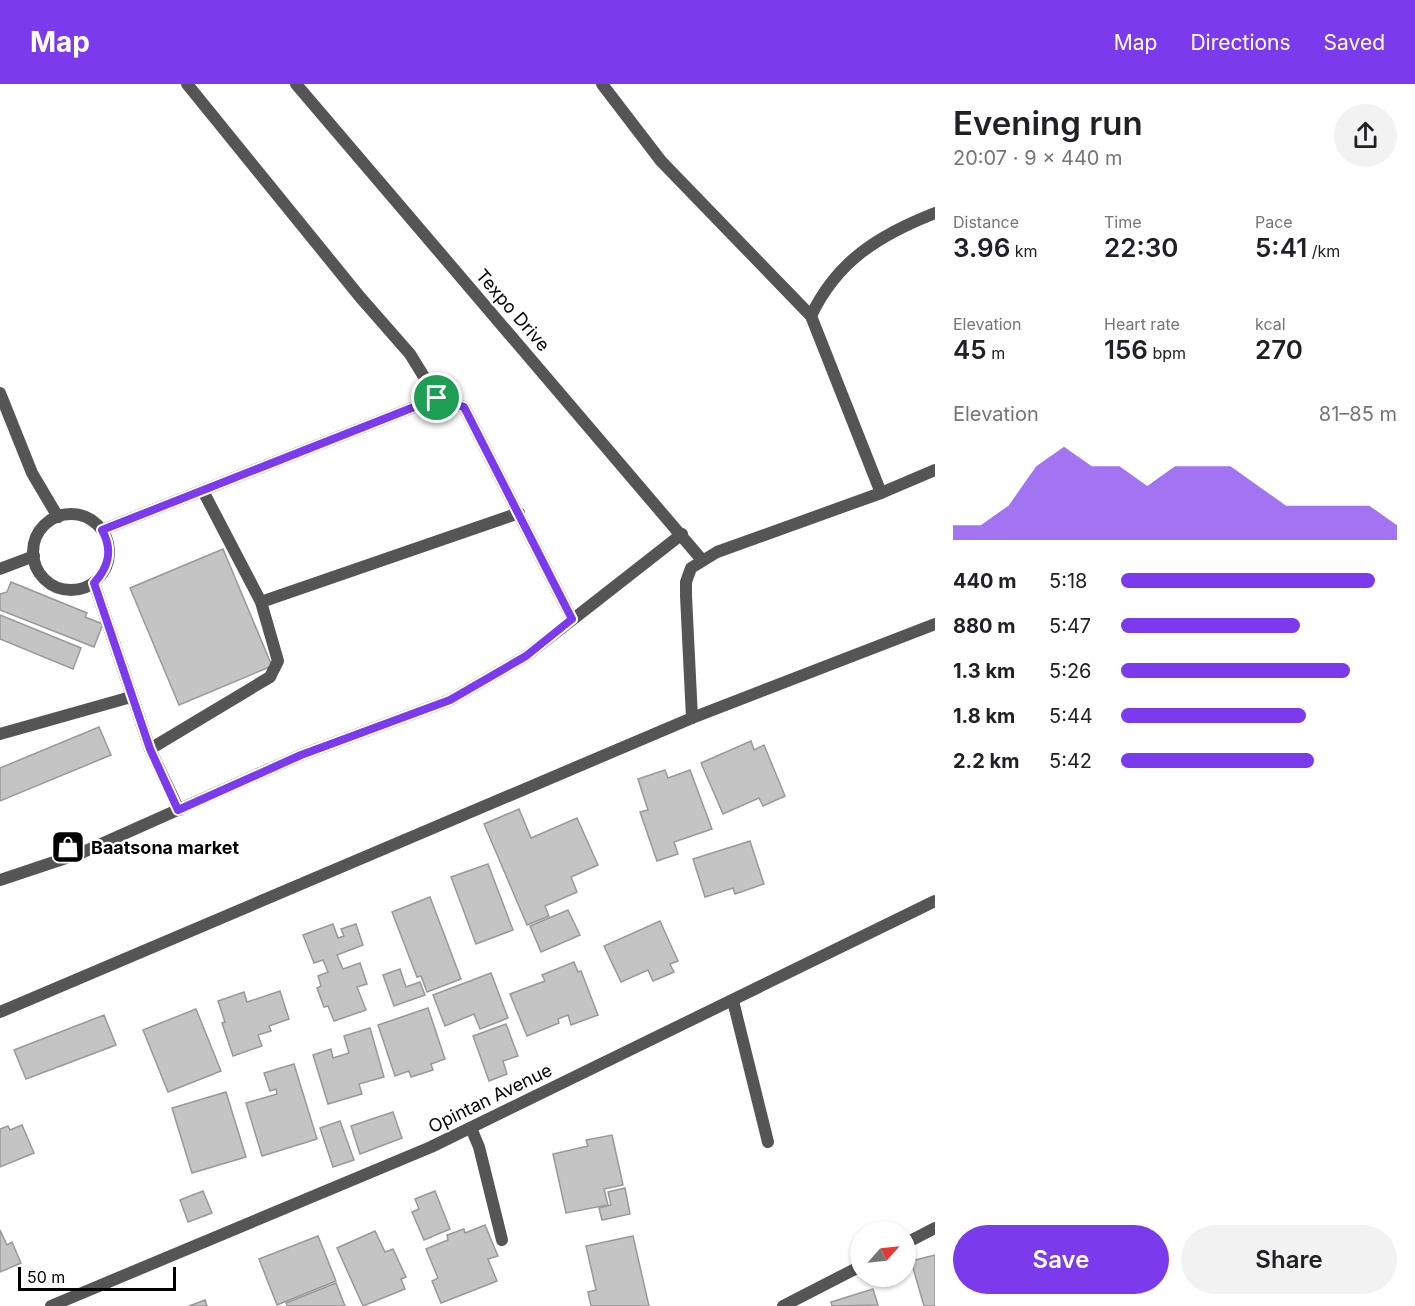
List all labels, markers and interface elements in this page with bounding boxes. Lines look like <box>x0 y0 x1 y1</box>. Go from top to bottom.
text: Map <box>30 25 90 59</box>
text: Map <box>1114 30 1157 55</box>
text: Directions <box>1190 30 1291 55</box>
text: Saved <box>1324 30 1385 55</box>
text: Evening run <box>953 103 1143 143</box>
button: share <box>1334 104 1397 167</box>
text: 20:07 · 9 × 440 m <box>953 146 1123 170</box>
text: Distance <box>953 212 1019 232</box>
text: Time <box>1104 212 1142 232</box>
text: Pace <box>1255 212 1293 232</box>
text: 3.96 <box>953 232 1010 263</box>
text: 22:30 <box>1104 232 1178 263</box>
text: 5:41 <box>1255 232 1307 263</box>
text: km <box>1010 241 1038 261</box>
text: /km <box>1307 241 1340 261</box>
street label: Texpo Drive <box>472 265 554 355</box>
text: Elevation <box>953 314 1022 334</box>
text: Heart rate <box>1104 314 1180 334</box>
text: kcal <box>1255 314 1286 334</box>
text: 45 <box>953 334 987 365</box>
text: 156 <box>1104 334 1148 365</box>
text: 270 <box>1255 334 1303 365</box>
text: m <box>987 343 1005 363</box>
text: bpm <box>1148 343 1186 363</box>
pin <box>411 372 462 423</box>
icon: arrive <box>420 381 453 414</box>
text: Elevation <box>953 402 1039 426</box>
text: 81–85 m <box>1319 402 1397 426</box>
text: 440 m <box>953 569 1017 593</box>
text: 5:18 <box>1049 569 1087 593</box>
text: 880 m <box>953 614 1016 638</box>
text: 5:47 <box>1049 614 1091 638</box>
text: 1.3 km <box>953 659 1015 683</box>
text: 5:26 <box>1049 659 1092 683</box>
text: 1.8 km <box>953 704 1015 728</box>
text: 5:44 <box>1049 704 1093 728</box>
text: 2.2 km <box>953 749 1019 773</box>
text: 5:42 <box>1049 749 1092 773</box>
shop icon: Baatsona market <box>50 829 86 865</box>
place label: Baatsona market <box>91 837 240 858</box>
street label: Opintan Avenue <box>425 1059 555 1137</box>
north arrow <box>850 1221 916 1287</box>
map controls <box>850 1221 916 1287</box>
button: Save <box>953 1225 1169 1294</box>
button: Share <box>1181 1225 1397 1294</box>
scale bar <box>18 1264 176 1292</box>
text: 50 m <box>27 1267 65 1287</box>

